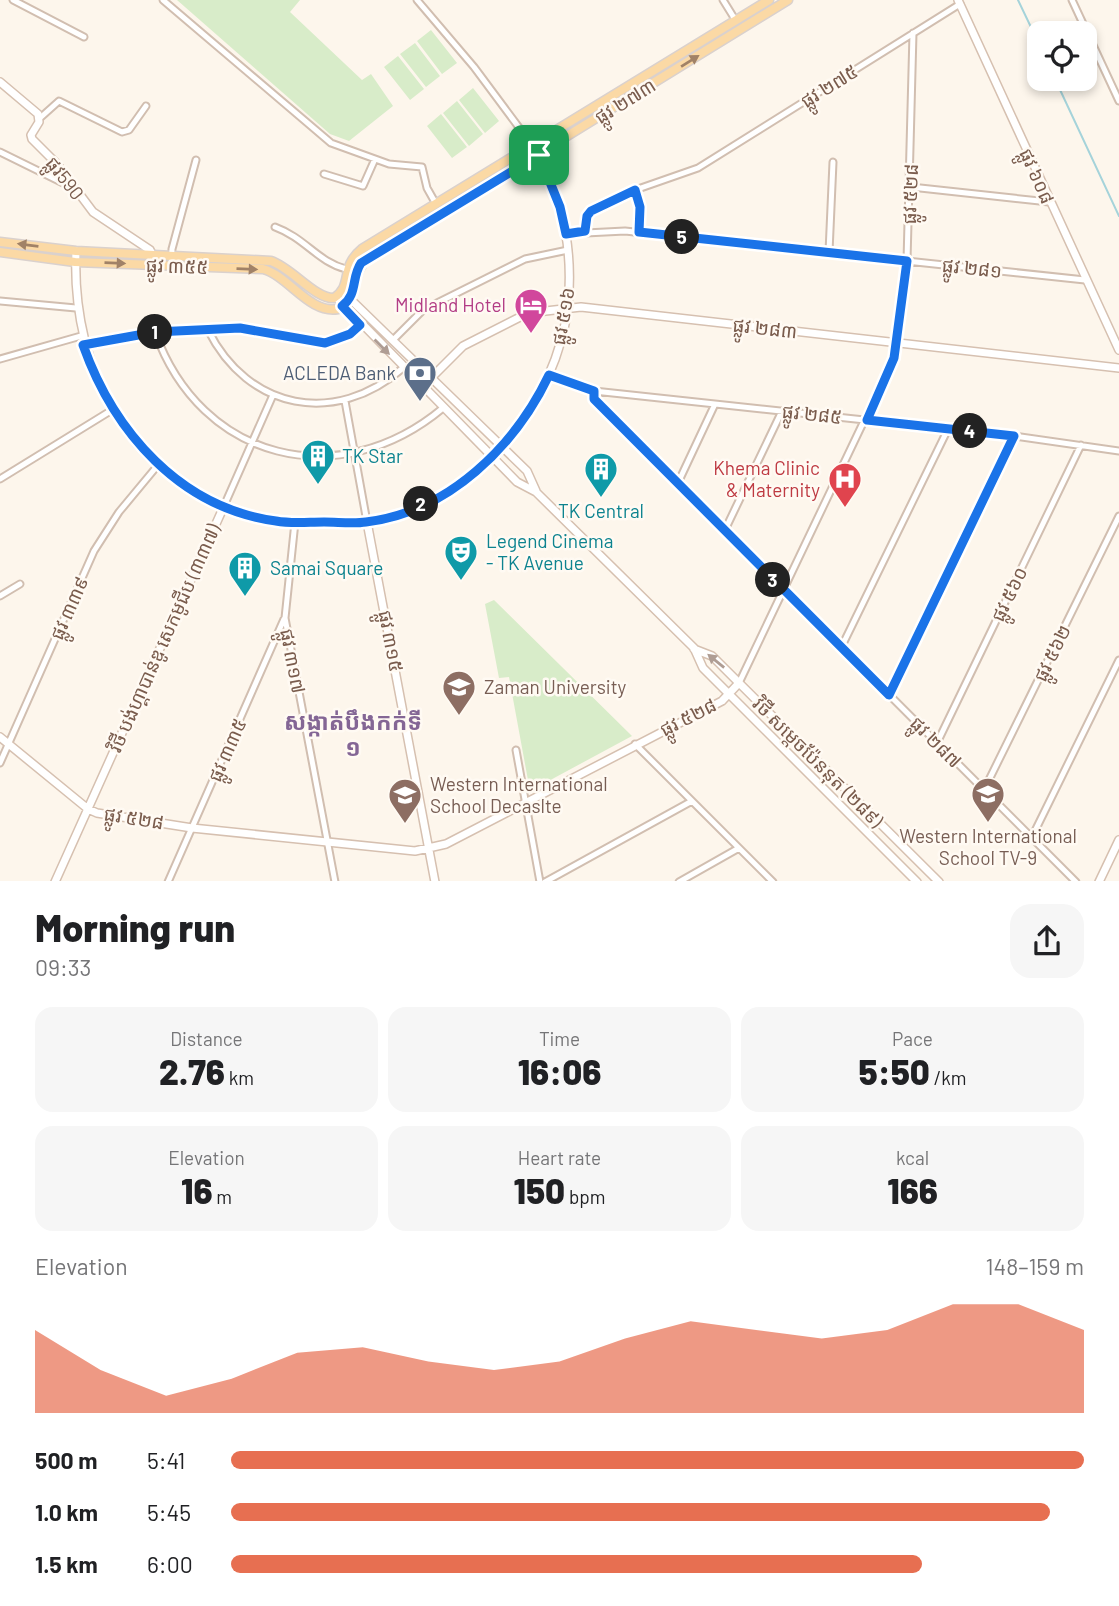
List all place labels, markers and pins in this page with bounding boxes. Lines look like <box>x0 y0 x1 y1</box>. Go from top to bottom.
pin <box>509 125 569 185</box>
pin: 5 <box>664 219 700 254</box>
hotel icon: Midland Hotel <box>512 286 550 335</box>
place label: Midland Hotel <box>395 293 506 316</box>
pin: 1 <box>138 314 172 350</box>
bank icon: ACLEDA Bank <box>401 354 439 403</box>
place label: ACLEDA Bank <box>283 361 396 384</box>
pin: 4 <box>953 414 988 448</box>
building icon: TK Star <box>299 437 337 486</box>
place label: TK Star <box>342 444 403 467</box>
building icon: TK Central <box>582 450 620 499</box>
place label: Khema Clinic & Maternity <box>713 456 820 501</box>
hospital icon: Khema Clinic & Maternity <box>826 460 864 509</box>
pin: 2 <box>404 486 438 522</box>
place label: TK Central <box>558 499 644 522</box>
place label: Legend Cinema - TK Avenue <box>486 529 614 574</box>
theatre icon: Legend Cinema - TK Avenue <box>442 533 480 582</box>
building icon: Samai Square <box>226 549 264 598</box>
place label: Samai Square <box>270 556 383 579</box>
pin: 3 <box>756 562 790 598</box>
school or university icon: Zaman University <box>440 668 478 717</box>
place label: Zaman University <box>484 675 627 698</box>
place label: Western International School Decaslte <box>430 772 608 817</box>
school or university icon: Western International School TV-9 <box>969 775 1007 824</box>
school or university icon: Western International School Decaslte <box>386 776 424 825</box>
place label: Western International School TV-9 <box>899 824 1077 869</box>

